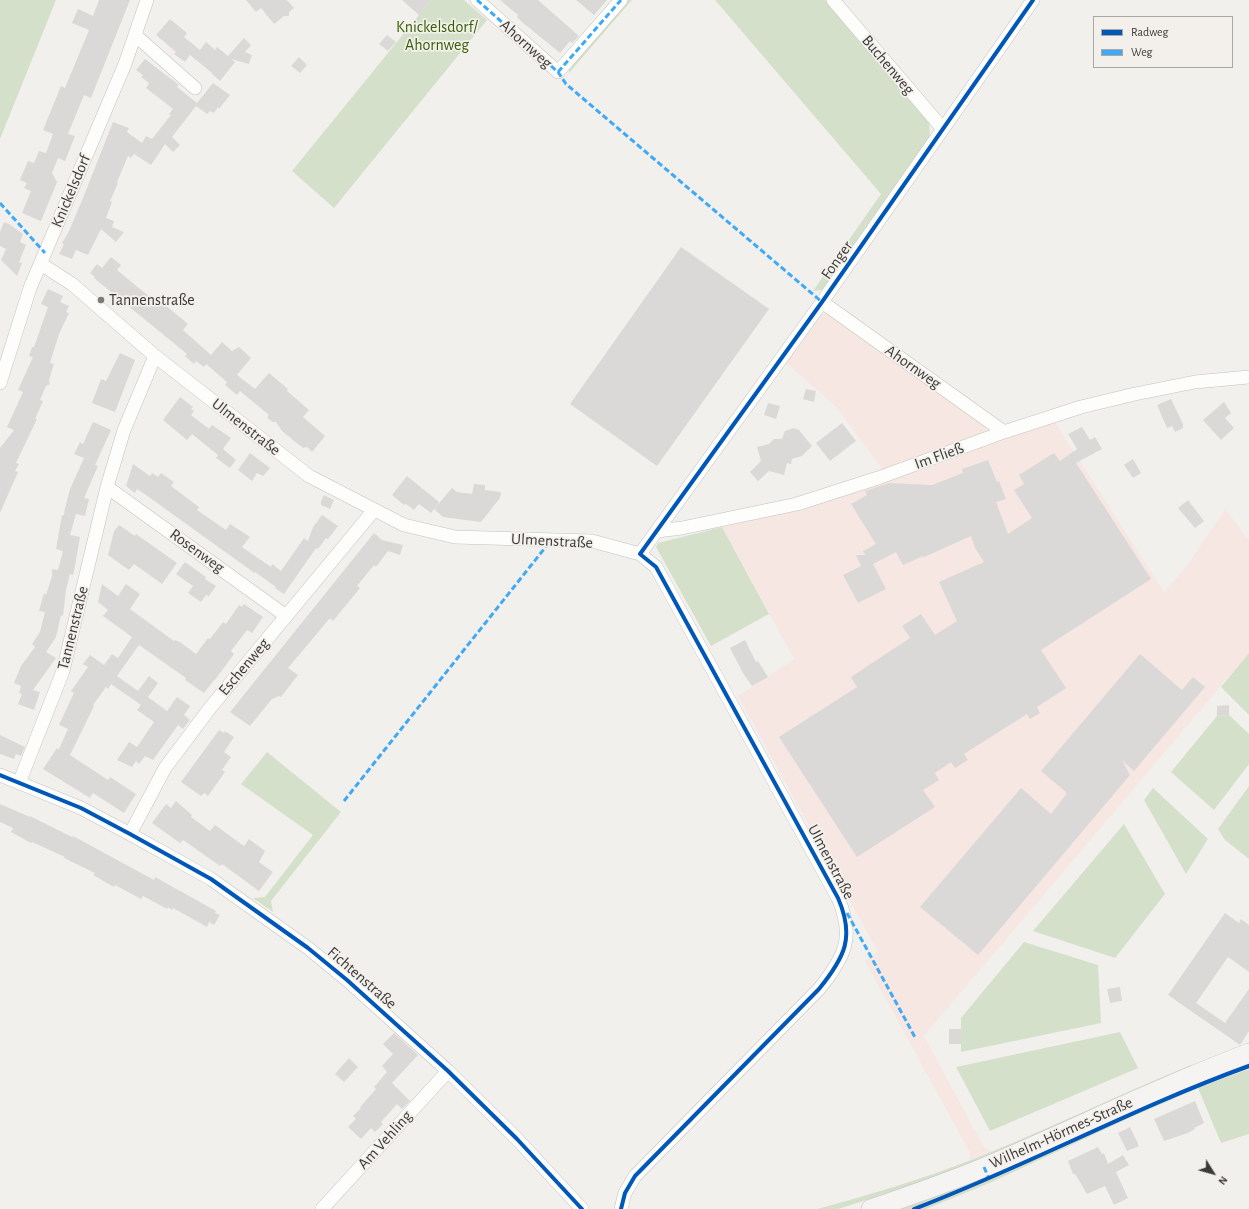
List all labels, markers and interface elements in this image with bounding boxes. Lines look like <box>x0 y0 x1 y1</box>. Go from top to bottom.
street label: Ahornweg <box>496 15 556 73</box>
legend <box>1093 16 1233 68</box>
park label: Knickelsdorf/ Ahornweg <box>396 17 478 55</box>
text: Radweg <box>1131 26 1168 38</box>
street label: Buchenweg <box>857 31 919 99</box>
text: Weg <box>1131 46 1152 58</box>
street label: Knickelsdorf <box>47 152 95 230</box>
street label: Fonger <box>817 237 857 283</box>
place label: Tannenstraße <box>109 290 195 310</box>
marker: Tannenstraße <box>96 295 106 305</box>
street label: Ahornweg <box>881 341 945 393</box>
street label: Ulmenstraße <box>208 394 284 460</box>
street label: Im Fließ <box>912 438 966 474</box>
street label: Rosenweg <box>166 525 228 577</box>
street label: Ulmenstraße <box>511 529 593 553</box>
street label: Tannenstraße <box>53 584 93 672</box>
street label: Eschenweg <box>214 634 274 700</box>
street label: Ulmenstraße <box>803 821 859 903</box>
street label: Fichtenstraße <box>323 943 401 1013</box>
street label: Wilhelm-Hörmes-Straße <box>986 1093 1136 1173</box>
street label: Am Vehling <box>354 1107 416 1173</box>
north arrow <box>1193 1153 1233 1193</box>
text: N <box>1216 1174 1230 1187</box>

